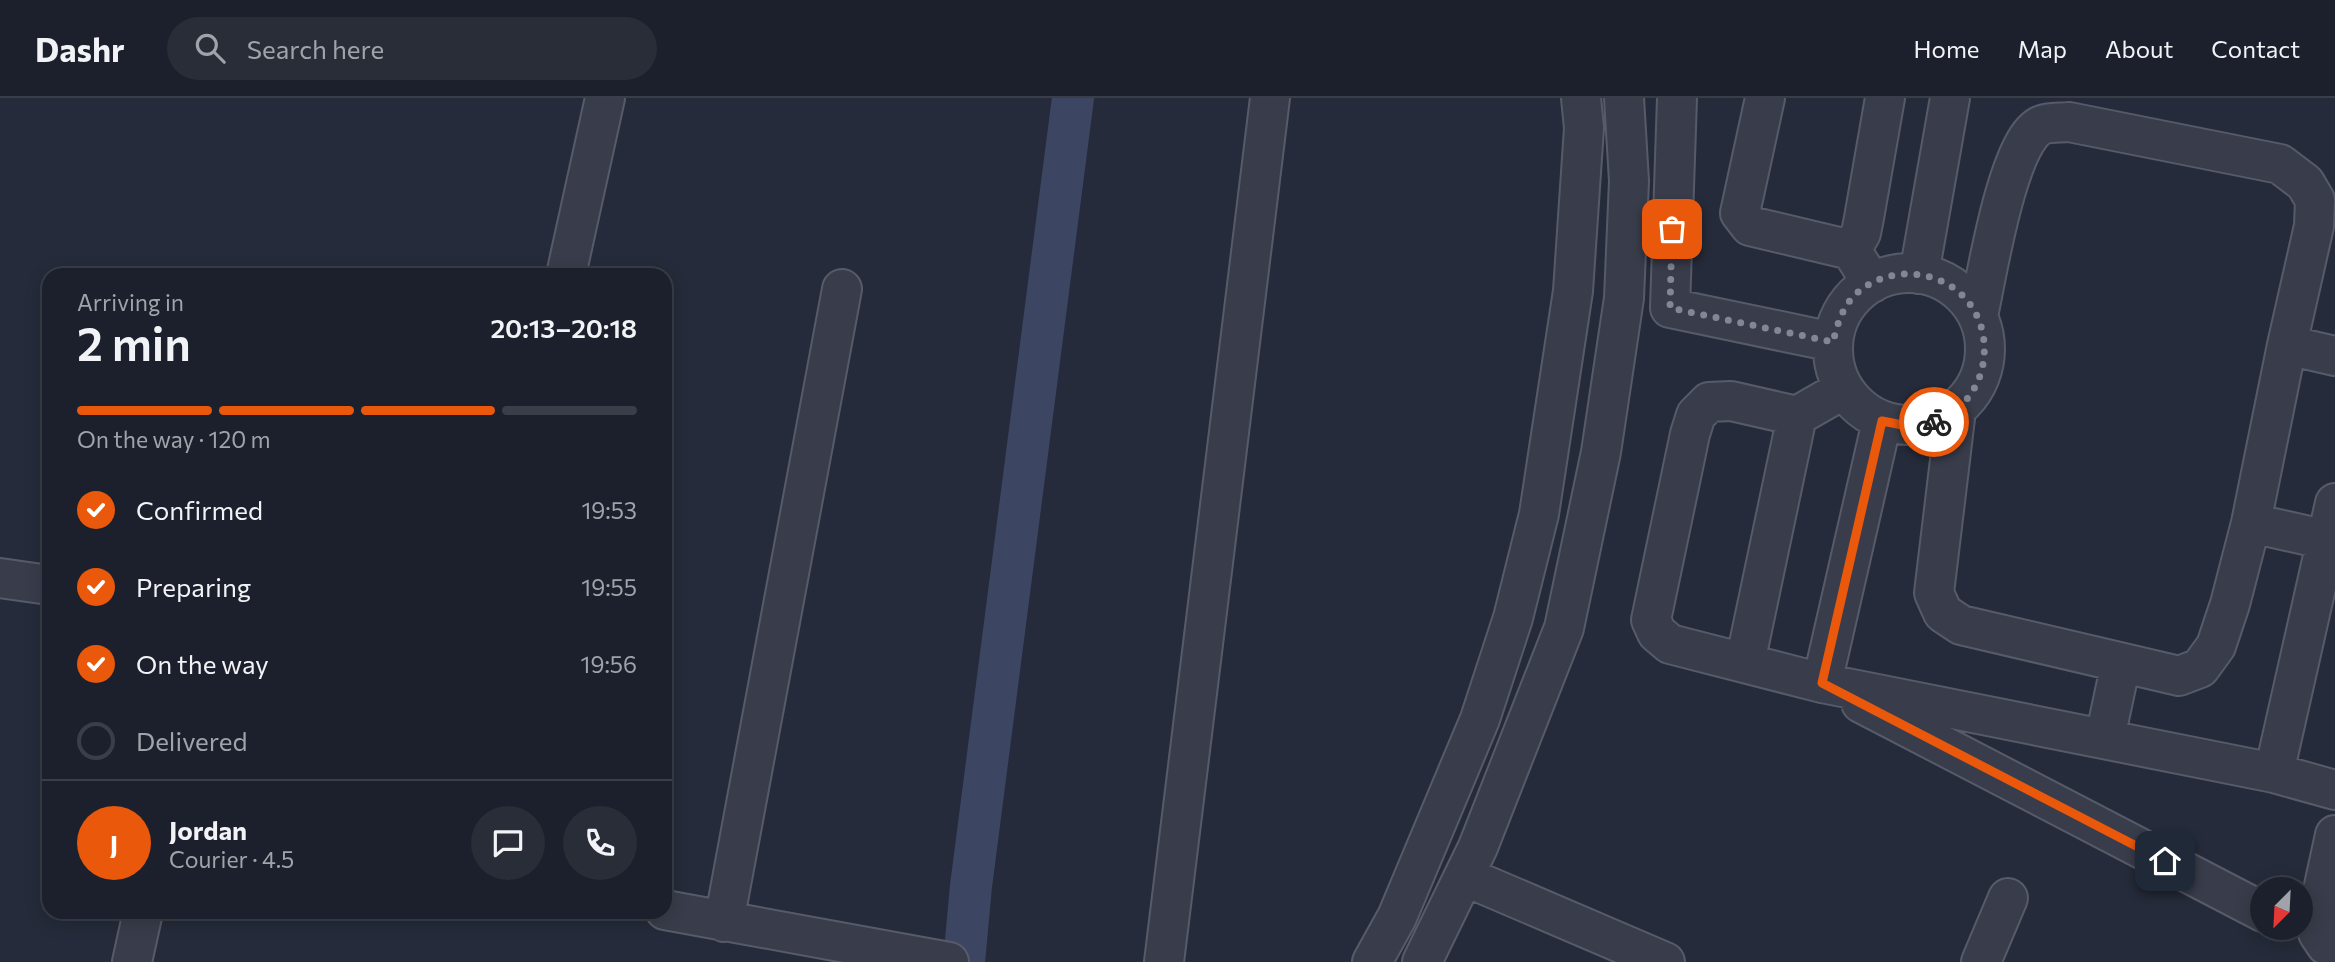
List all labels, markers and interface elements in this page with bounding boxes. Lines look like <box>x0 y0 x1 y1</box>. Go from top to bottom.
search box <box>167 17 657 80</box>
text: Dashr <box>35 28 125 69</box>
icon: search <box>191 29 229 67</box>
text: Search here <box>247 33 384 64</box>
text: Home <box>1914 34 1980 63</box>
text: Map <box>2018 34 2067 63</box>
text: About <box>2105 34 2173 63</box>
text: Contact <box>2211 34 2300 63</box>
pin <box>1642 199 1702 259</box>
icon: bag <box>1653 210 1691 248</box>
text: Arriving in <box>77 288 184 316</box>
text: 20:13–20:18 <box>490 312 637 343</box>
text: 2 min <box>77 314 191 370</box>
courier <box>1899 387 1969 457</box>
icon: bike <box>1915 403 1953 441</box>
text: On the way · 120 m <box>77 425 271 453</box>
icon: check <box>77 491 115 529</box>
text: Confirmed <box>136 494 263 525</box>
text: 19:53 <box>581 496 637 524</box>
icon: check <box>77 568 115 606</box>
text: Preparing <box>136 571 251 602</box>
text: 19:55 <box>581 573 637 601</box>
icon: check <box>77 645 115 683</box>
text: On the way <box>136 648 269 679</box>
text: 19:56 <box>581 650 637 678</box>
text: Delivered <box>136 725 247 756</box>
button: chat <box>471 806 545 880</box>
button: phone <box>563 806 637 880</box>
text: Jordan <box>169 814 247 845</box>
text: J <box>110 828 118 859</box>
pin <box>2135 831 2195 891</box>
icon: home <box>2146 842 2184 880</box>
text: Courier · 4.5 <box>169 845 294 873</box>
north arrow <box>2250 877 2314 940</box>
map controls <box>2250 877 2313 940</box>

